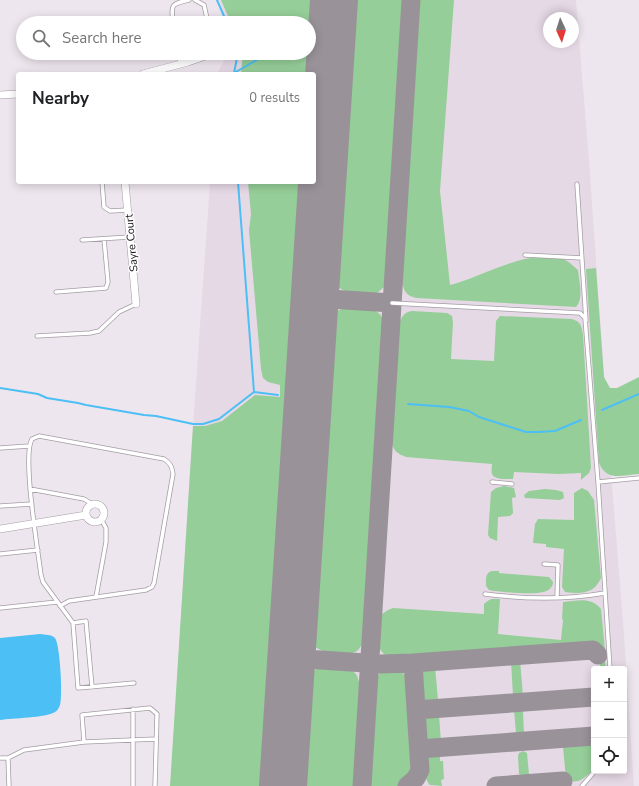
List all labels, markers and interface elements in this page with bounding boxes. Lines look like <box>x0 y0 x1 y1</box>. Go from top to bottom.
north arrow <box>543 12 579 48</box>
search box <box>16 16 316 60</box>
icon: search <box>30 27 52 49</box>
text: Search here <box>62 28 142 48</box>
text: Nearby <box>32 87 89 110</box>
text: 0 results <box>249 89 300 107</box>
street label: Sayre Court <box>121 213 142 273</box>
map controls <box>591 666 627 774</box>
button: + <box>591 666 627 702</box>
button: − <box>591 702 627 738</box>
button: locate <box>591 738 627 774</box>

